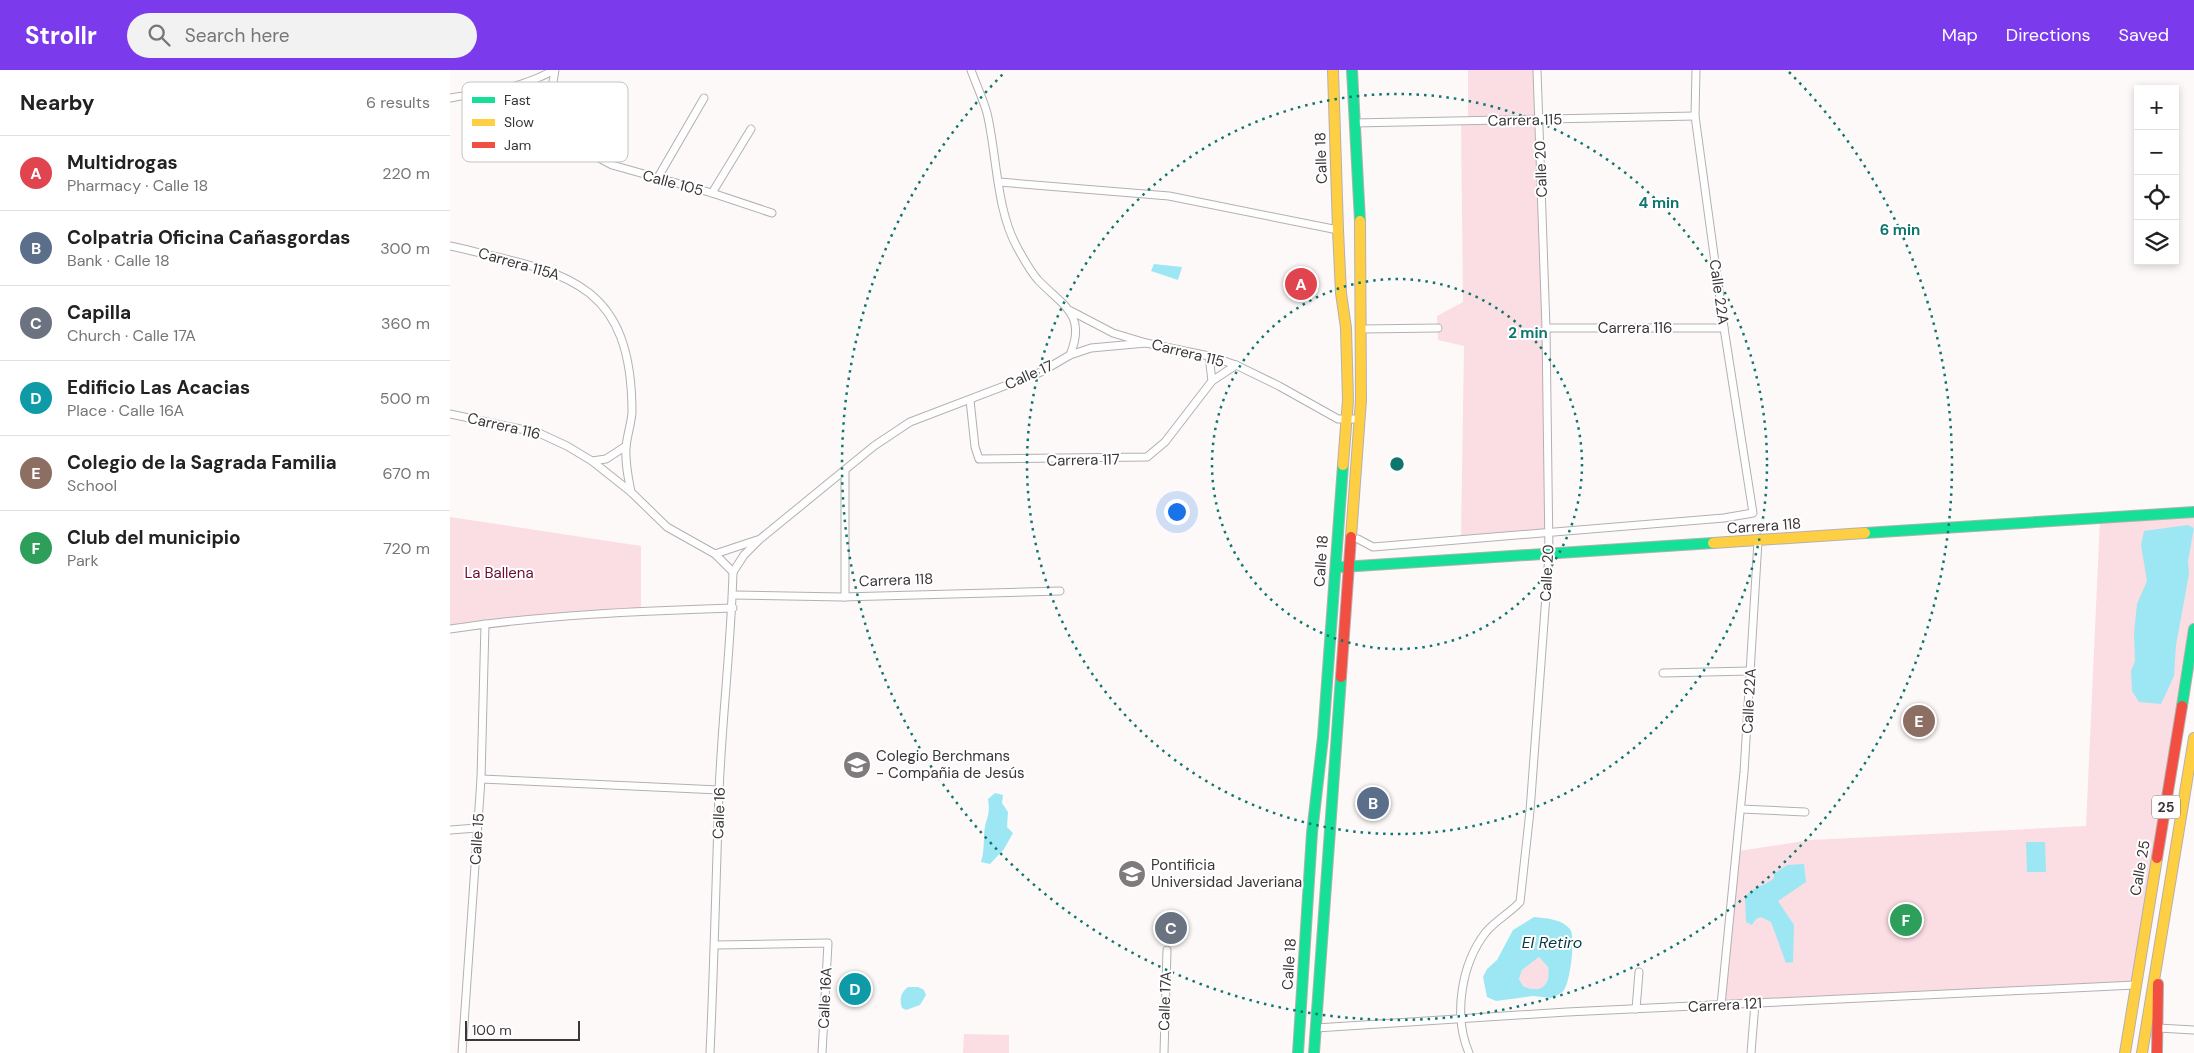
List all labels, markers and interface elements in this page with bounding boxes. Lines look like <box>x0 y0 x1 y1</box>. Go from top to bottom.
search box <box>127 13 477 58</box>
text: Strollr <box>25 20 97 51</box>
icon: search <box>145 21 173 49</box>
text: Search here <box>185 23 290 48</box>
text: Map <box>1942 23 1978 47</box>
text: Directions <box>2006 23 2091 47</box>
text: Saved <box>2119 23 2169 47</box>
legend <box>462 82 628 162</box>
map controls <box>2134 85 2179 265</box>
button: + <box>2134 85 2179 130</box>
text: Nearby <box>20 89 94 117</box>
text: Fast <box>504 91 531 109</box>
text: 6 results <box>366 92 430 113</box>
street label: Carrera 115 <box>1488 109 1562 131</box>
text: Slow <box>504 113 534 131</box>
button: − <box>2134 130 2179 175</box>
street label: Calle 18 <box>1310 132 1332 184</box>
text: Jam <box>504 136 531 154</box>
street label: Calle 20 <box>1530 140 1552 198</box>
text: Multidrogas <box>67 150 178 175</box>
text: A <box>30 163 42 184</box>
text: 220 m <box>382 163 430 184</box>
street label: Calle 105 <box>640 165 706 201</box>
text: Pharmacy · Calle 18 <box>67 175 208 196</box>
button: locate <box>2134 175 2179 220</box>
text: 4 min <box>1639 193 1679 213</box>
text: 6 min <box>1880 220 1920 240</box>
button: layers <box>2134 220 2179 265</box>
text: Colpatria Oficina Cañasgordas <box>67 225 350 250</box>
text: B <box>31 238 41 259</box>
text: 300 m <box>380 238 430 259</box>
street label: Carrera 115A <box>476 243 562 285</box>
text: Bank · Calle 18 <box>67 250 170 271</box>
street label: Calle 22A <box>1705 258 1733 326</box>
pin: A <box>1285 265 1317 303</box>
text: Capilla <box>67 300 131 325</box>
text: C <box>30 313 42 334</box>
text: 360 m <box>381 313 430 334</box>
street label: Carrera 116 <box>1598 318 1672 338</box>
text: 2 min <box>1508 323 1548 343</box>
text: Church · Calle 17A <box>67 325 196 346</box>
street label: Carrera 115 <box>1149 334 1227 372</box>
street label: Calle 17 <box>1002 356 1056 394</box>
text: Edificio Las Acacias <box>67 375 250 400</box>
text: D <box>30 388 42 409</box>
text: 500 m <box>380 388 430 409</box>
text: Place · Calle 16A <box>67 400 184 421</box>
street label: Carrera 116 <box>465 408 543 444</box>
street label: Carrera 117 <box>1046 449 1120 471</box>
text: Colegio de la Sagrada Familia <box>67 450 337 475</box>
centre of rings <box>1388 455 1406 473</box>
text: E <box>31 463 41 484</box>
text: 670 m <box>383 463 430 484</box>
text: School <box>67 475 117 496</box>
your location <box>1164 499 1190 525</box>
street label: Carrera 118 <box>1726 513 1802 539</box>
text: Club del municipio <box>67 525 241 550</box>
street label: Calle 18 <box>1309 534 1333 588</box>
text: F <box>32 538 40 559</box>
text: 720 m <box>383 538 430 559</box>
street label: Calle 20 <box>1536 544 1558 602</box>
text: Park <box>67 550 99 571</box>
park label: La Ballena <box>464 563 534 583</box>
street label: Carrera 118 <box>858 569 934 591</box>
street label: Calle 22A <box>1737 668 1761 734</box>
pin: E <box>1903 702 1935 740</box>
place label: Colegio Berchmans - Compañia de Jesús <box>876 746 1025 783</box>
school or university icon: Colegio Berchmans - Compañia de Jesús <box>842 750 872 780</box>
pin: B <box>1357 784 1389 822</box>
street label: Calle 16 <box>708 787 730 839</box>
road number: 25 <box>2152 796 2180 819</box>
street label: Calle 15 <box>465 812 489 866</box>
street label: Calle 25 <box>2125 839 2155 897</box>
place label: Pontificia Universidad Javeriana <box>1151 855 1302 892</box>
school or university icon: Pontificia Universidad Javeriana <box>1117 859 1147 889</box>
pin: F <box>1890 901 1922 939</box>
pin: C <box>1155 909 1187 947</box>
water label: El Retiro <box>1522 932 1582 953</box>
street label: Calle 18 <box>1277 937 1301 991</box>
street label: Calle 16A <box>813 967 837 1029</box>
pin: D <box>839 970 871 1008</box>
street label: Calle 17A <box>1154 971 1176 1031</box>
street label: Carrera 121 <box>1688 993 1762 1017</box>
scale bar <box>465 1018 580 1041</box>
text: 100 m <box>472 1021 512 1039</box>

